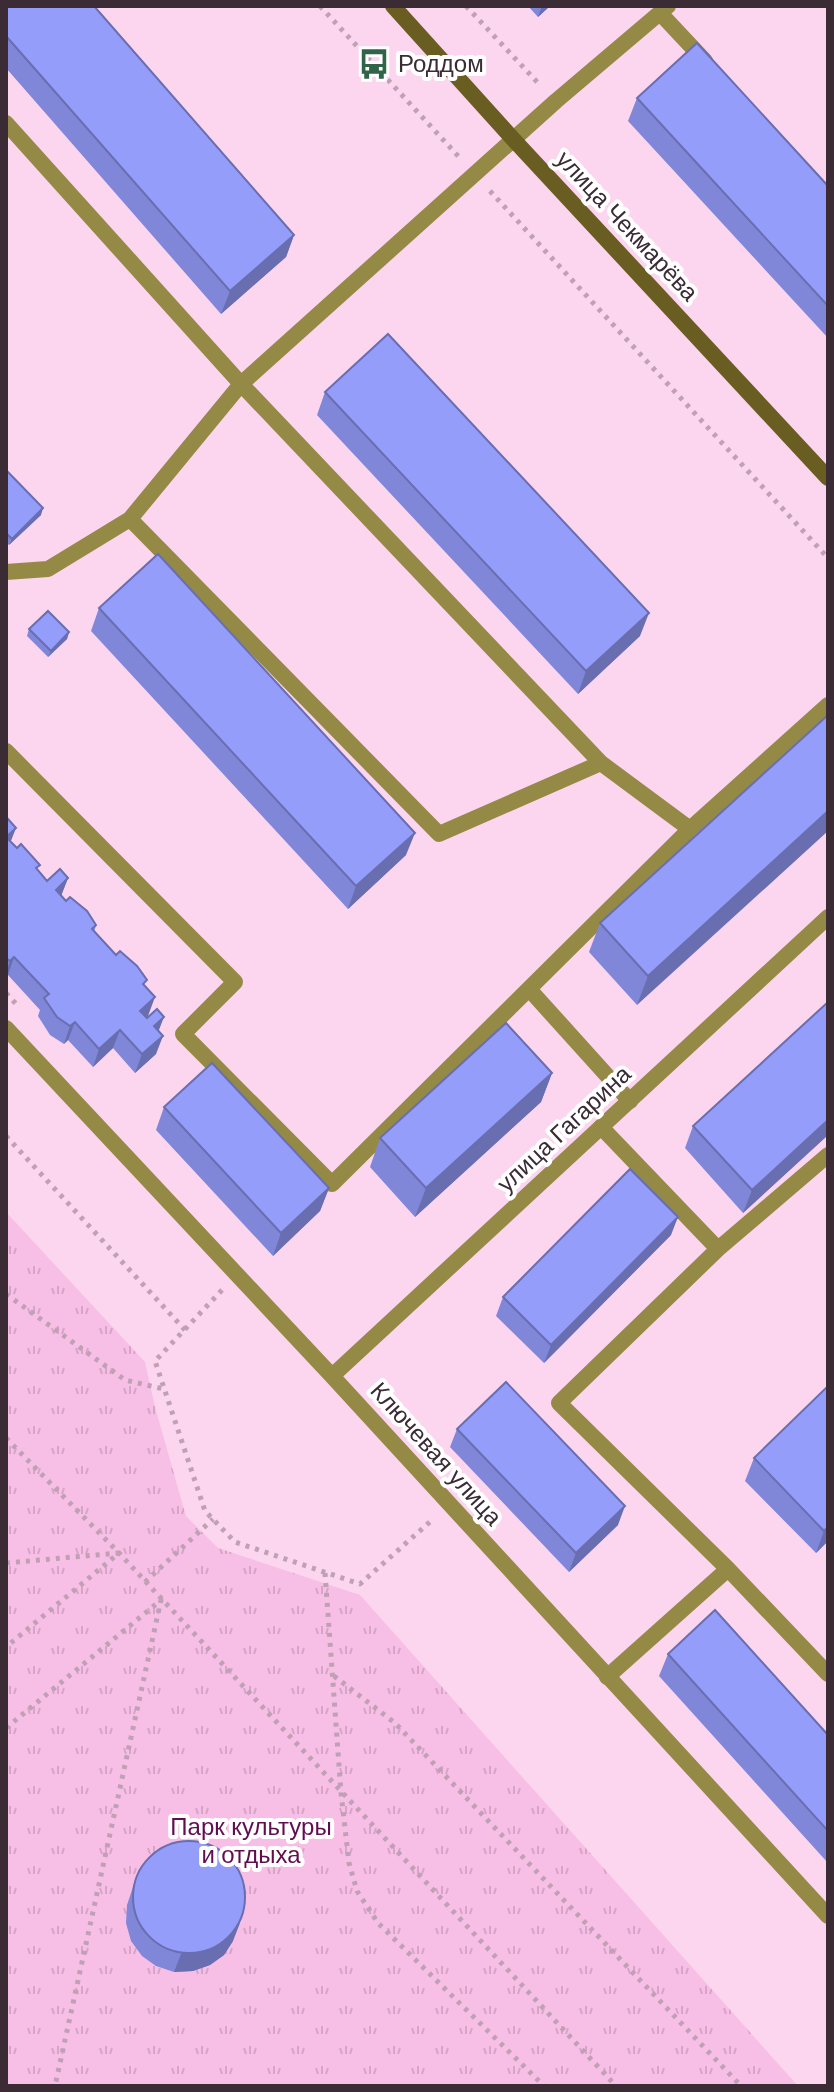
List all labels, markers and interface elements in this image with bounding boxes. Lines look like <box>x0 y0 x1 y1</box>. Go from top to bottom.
bus stop icon: Роддом <box>357 47 391 81</box>
place label: Роддом <box>398 48 484 79</box>
street label: улица Чекмарёва <box>550 144 705 308</box>
street label: улица Гагарина <box>490 1058 638 1199</box>
street label: Ключевая улица <box>364 1375 509 1532</box>
park label: Парк культуры и отдыха <box>170 1811 332 1870</box>

